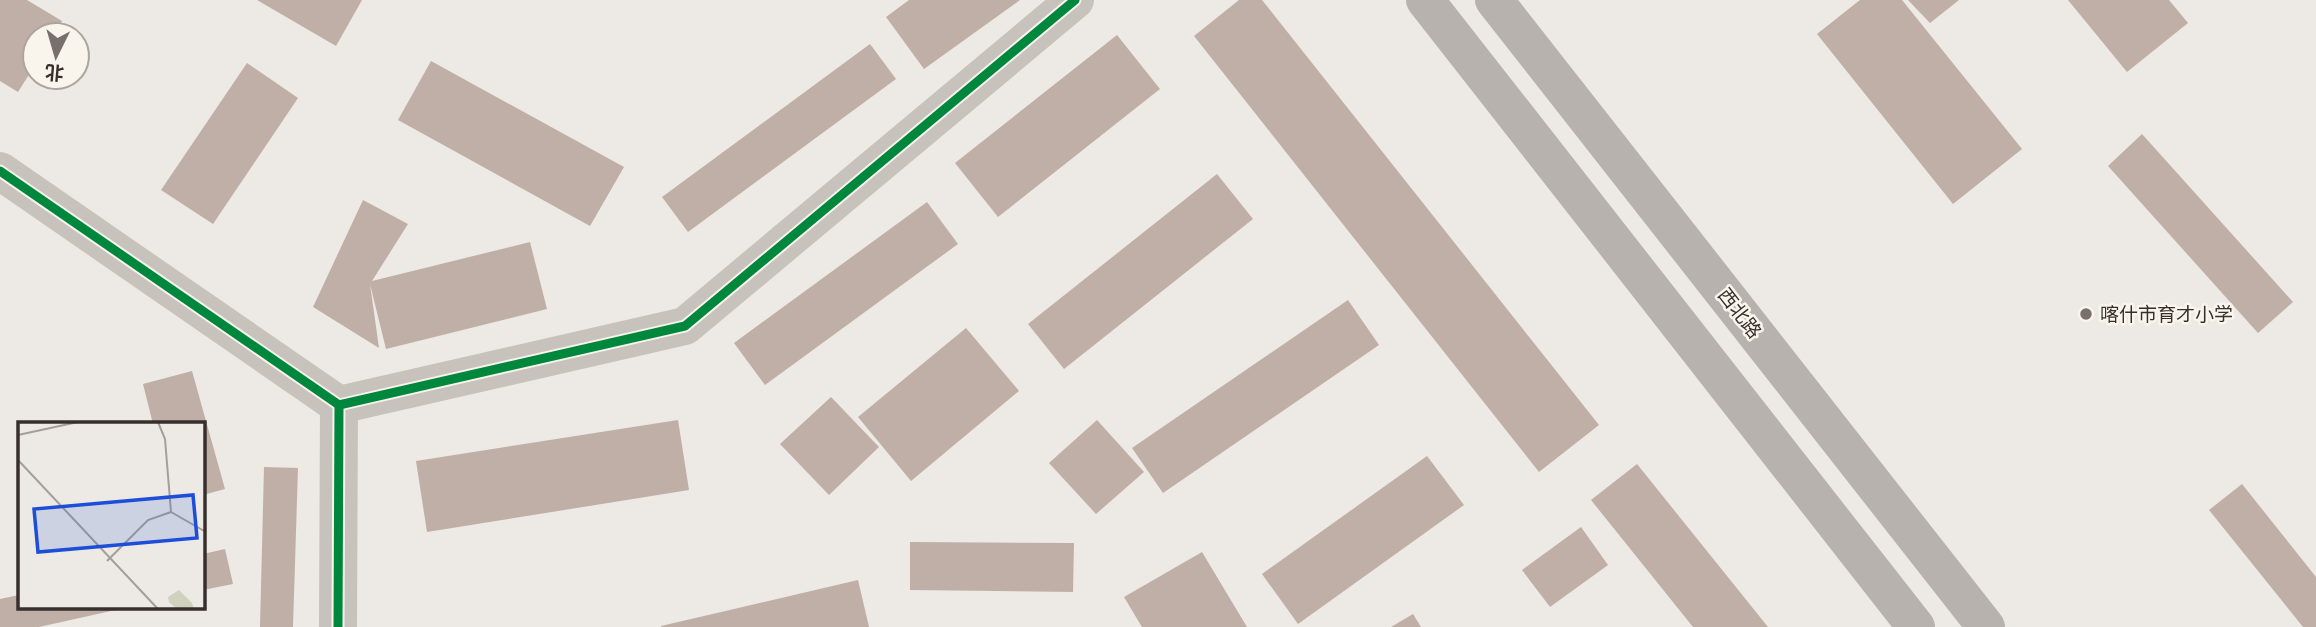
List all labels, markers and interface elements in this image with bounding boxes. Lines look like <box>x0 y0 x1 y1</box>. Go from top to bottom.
north arrow <box>21 21 91 91</box>
text: 北 <box>44 60 65 86</box>
street label: 西北路 <box>1713 283 1767 343</box>
place label: 喀什市育才小学 <box>2100 302 2233 326</box>
marker: 喀什市育才小学 <box>2078 306 2094 322</box>
inset map <box>18 422 205 610</box>

